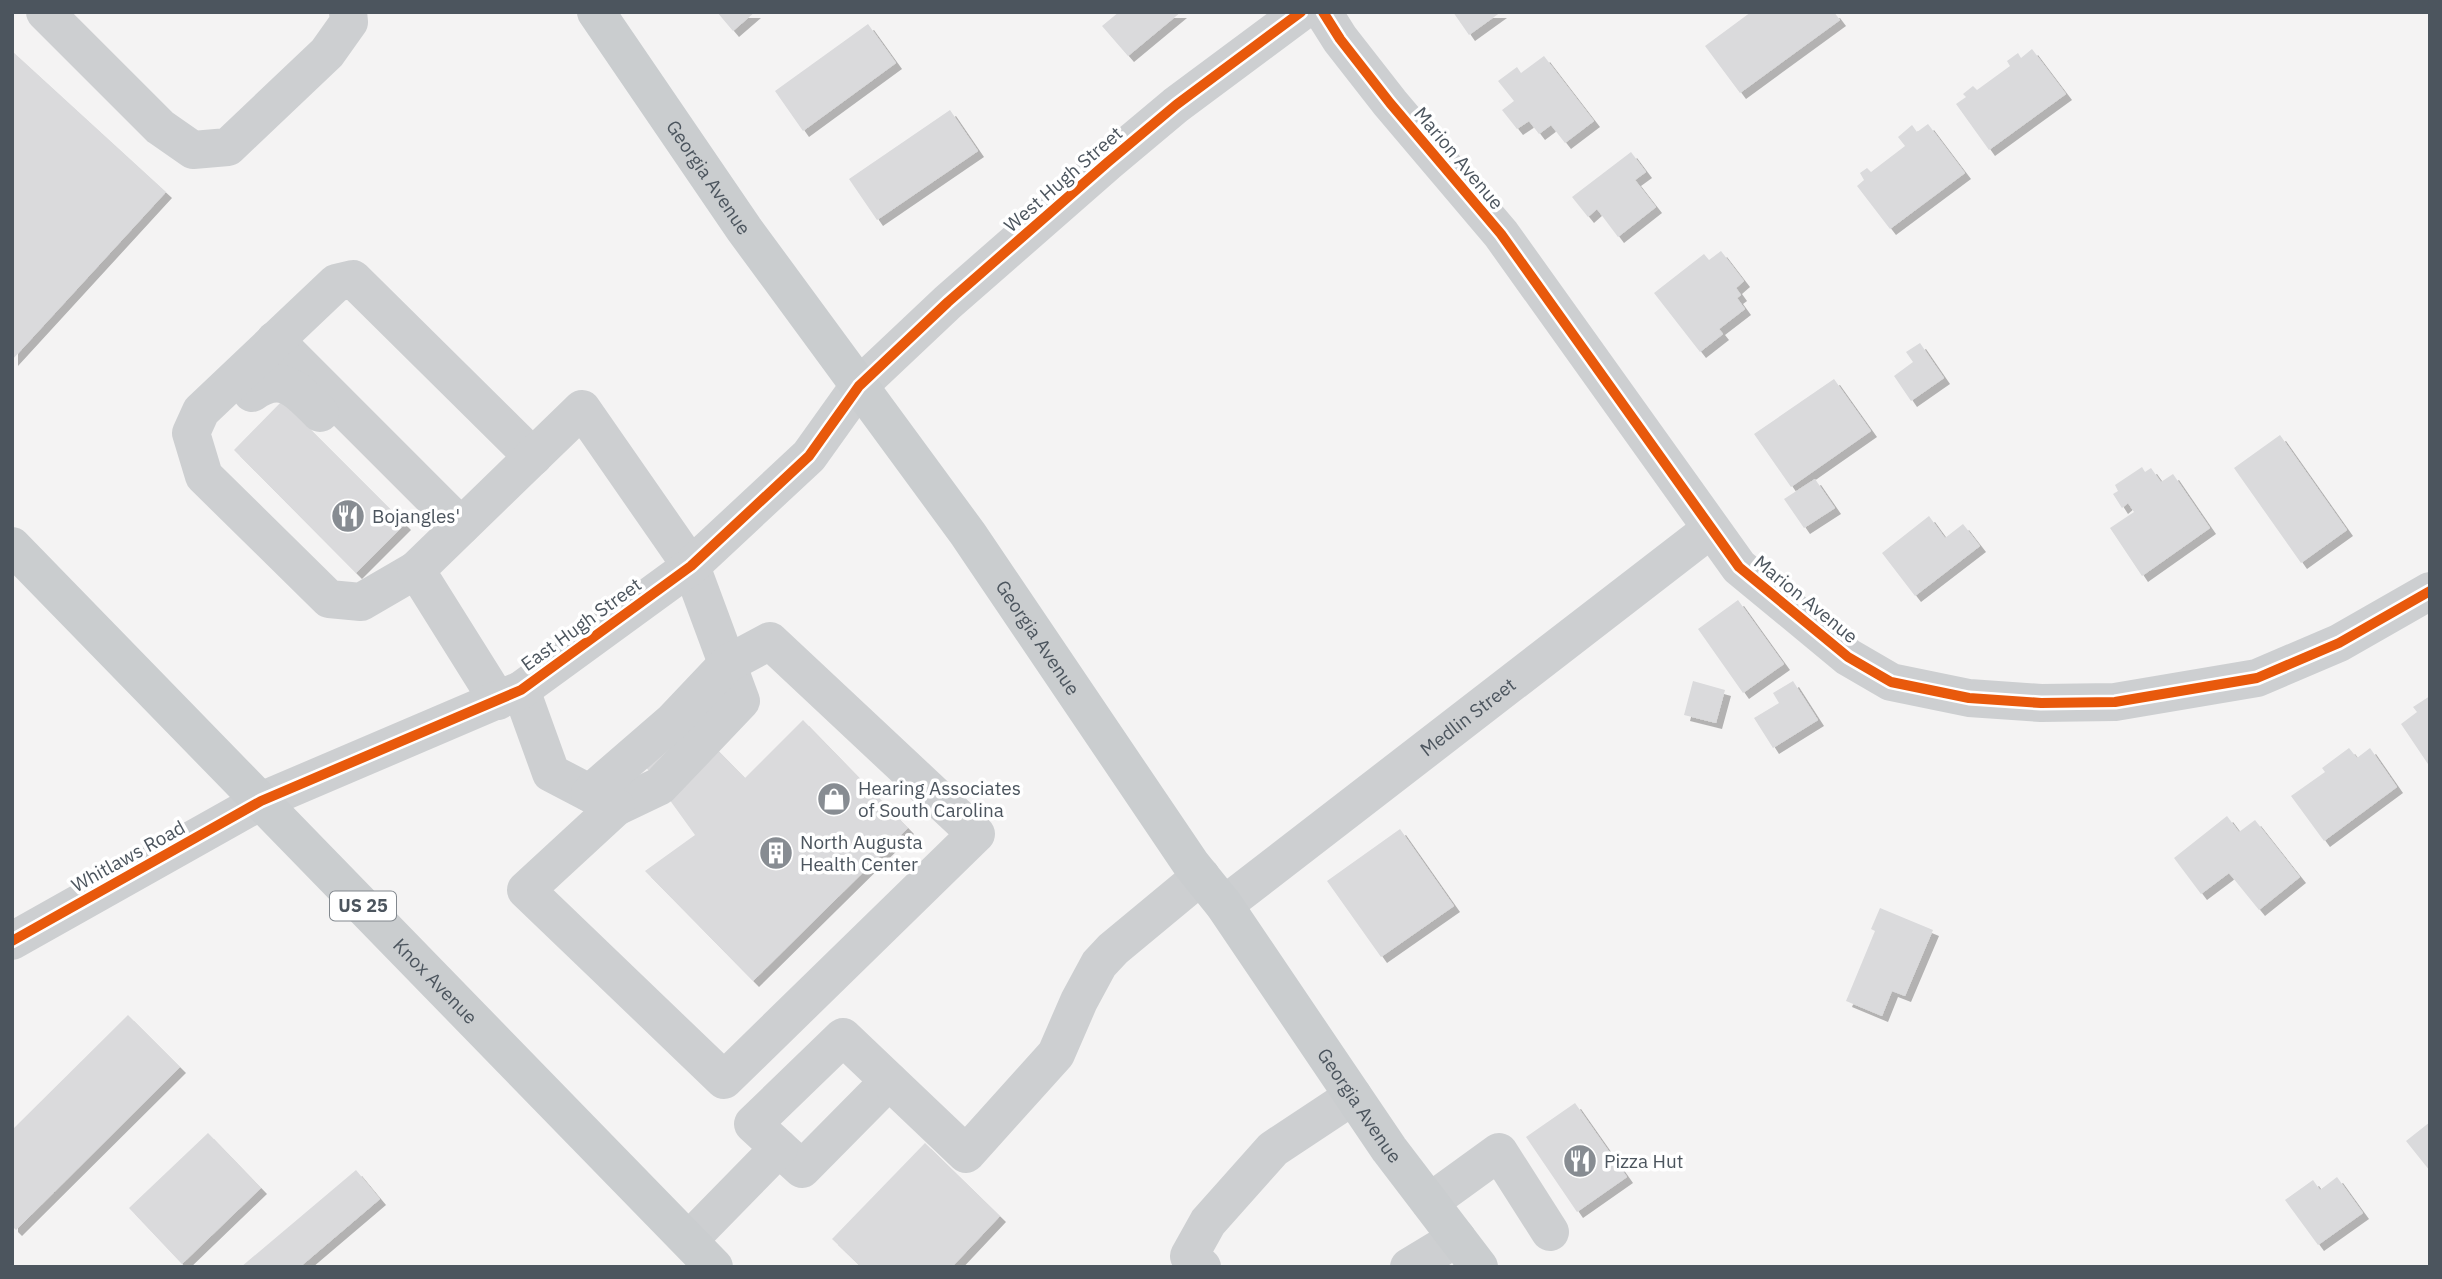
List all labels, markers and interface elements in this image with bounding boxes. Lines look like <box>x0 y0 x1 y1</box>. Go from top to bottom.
street label: Marion Avenue <box>1409 102 1509 214</box>
street label: Georgia Avenue <box>661 115 756 239</box>
street label: West Hugh Street <box>999 121 1127 237</box>
restaurant icon: Bojangles' <box>329 497 367 535</box>
place label: Bojangles' <box>372 504 460 528</box>
street label: Marion Avenue <box>1749 550 1863 648</box>
street label: East Hugh Street <box>516 572 646 676</box>
street label: Georgia Avenue <box>991 575 1085 700</box>
street label: Medlin Street <box>1415 672 1520 761</box>
place label: Hearing Associates of South Carolina <box>858 776 1021 822</box>
shop icon: Hearing Associates of South Carolina <box>815 780 853 818</box>
street label: Whitlaws Road <box>67 815 189 897</box>
place label: North Augusta Health Center <box>800 830 923 876</box>
building icon: North Augusta Health Center <box>757 834 795 872</box>
road number: US 25 <box>330 891 396 920</box>
street label: Knox Avenue <box>388 933 483 1029</box>
street label: Georgia Avenue <box>1312 1043 1407 1168</box>
restaurant icon: Pizza Hut <box>1561 1142 1599 1180</box>
place label: Pizza Hut <box>1604 1149 1683 1173</box>

